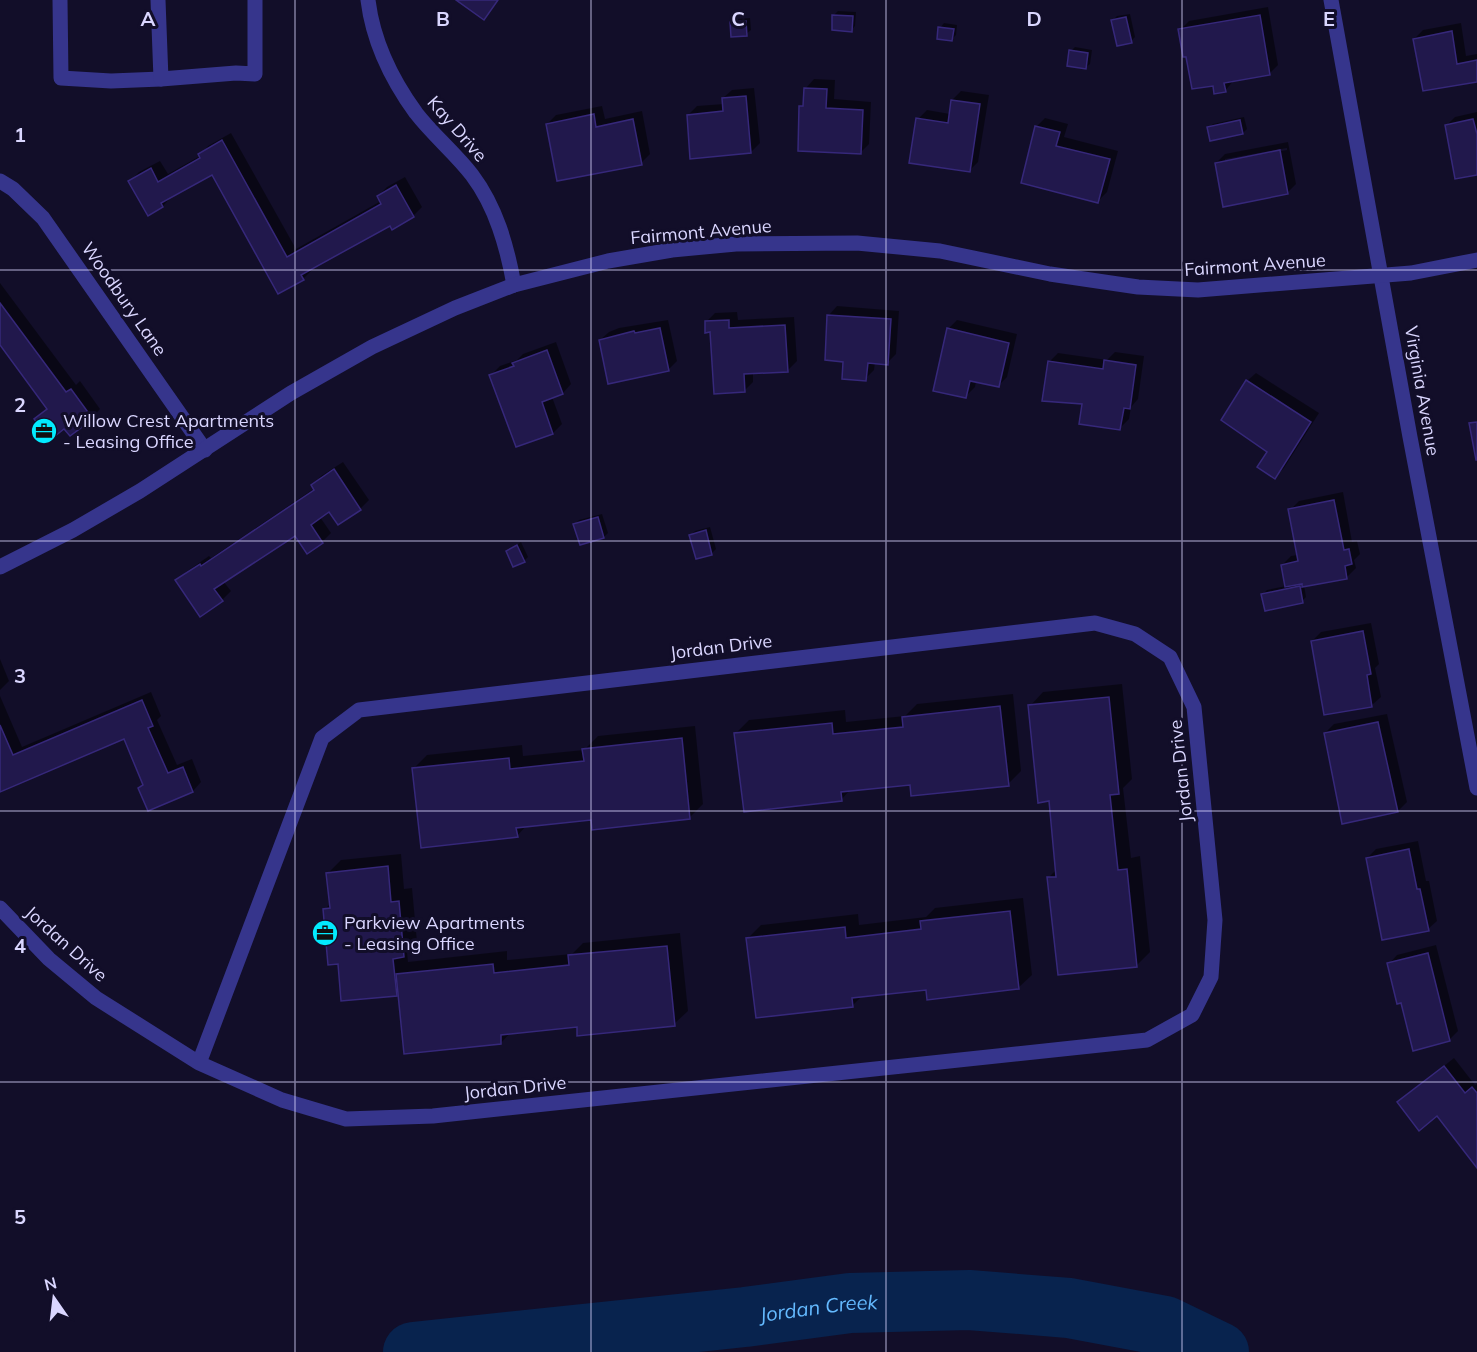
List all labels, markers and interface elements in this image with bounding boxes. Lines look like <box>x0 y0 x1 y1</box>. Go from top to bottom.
text: A <box>141 6 156 31</box>
text: B <box>436 6 450 31</box>
text: C <box>731 6 745 31</box>
text: D <box>1026 6 1042 31</box>
text: E <box>1323 6 1335 31</box>
street label: Kay Drive <box>423 91 492 166</box>
text: 1 <box>14 122 26 147</box>
street label: Fairmont Avenue <box>629 214 773 249</box>
street label: Woodbury Lane <box>77 237 172 360</box>
street label: Fairmont Avenue <box>1183 248 1326 281</box>
street label: Virginia Avenue <box>1400 324 1445 458</box>
text: 2 <box>14 392 26 417</box>
place label: Willow Crest Apartments - Leasing Office <box>63 409 274 453</box>
office icon: Willow Crest Apartments - Leasing Office <box>29 416 59 446</box>
street label: Jordan Drive <box>668 629 773 664</box>
text: 3 <box>14 663 26 688</box>
street label: Jordan Drive <box>1164 719 1197 823</box>
street label: Jordan Drive <box>20 901 112 987</box>
place label: Parkview Apartments - Leasing Office <box>344 911 525 955</box>
office icon: Parkview Apartments - Leasing Office <box>310 918 340 948</box>
text: 4 <box>14 933 26 958</box>
street label: Jordan Drive <box>463 1071 567 1104</box>
text: 5 <box>14 1204 26 1229</box>
north arrow <box>24 1268 84 1328</box>
text: N <box>42 1272 59 1295</box>
water label: Jordan Creek <box>756 1289 879 1327</box>

